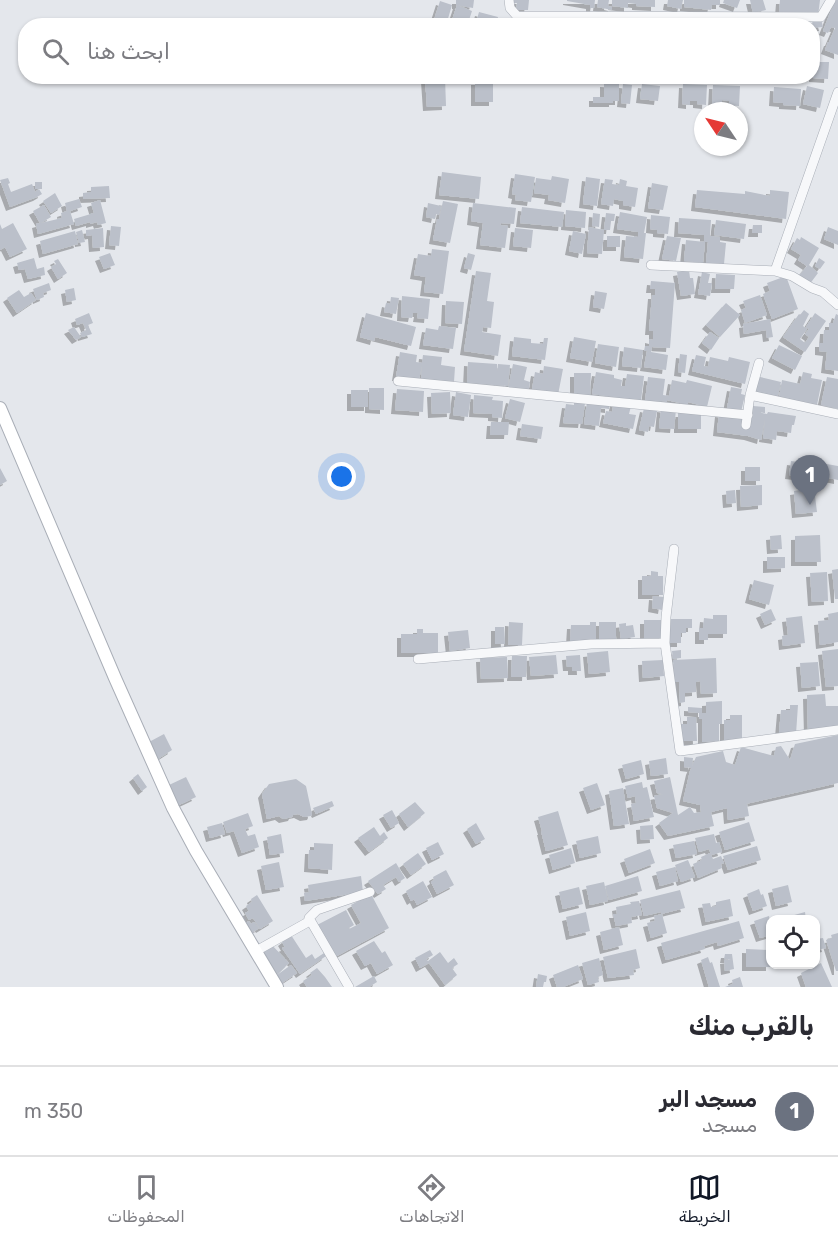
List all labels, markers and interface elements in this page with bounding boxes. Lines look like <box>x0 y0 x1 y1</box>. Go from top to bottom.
search box <box>18 18 820 84</box>
icon: search <box>39 35 72 68</box>
text: ابحث هنا <box>87 38 170 65</box>
north arrow <box>694 102 748 156</box>
pin: 1 <box>790 456 830 505</box>
your location <box>327 462 356 491</box>
map controls <box>766 915 820 969</box>
button: locate <box>766 915 820 969</box>
text: بالقرب منك <box>689 1011 814 1042</box>
text: مسجد البر <box>660 1086 757 1113</box>
text: 350 m <box>24 1099 83 1123</box>
text: 1 <box>790 1099 799 1123</box>
text: مسجد <box>702 1113 757 1137</box>
tab: المحفوظات <box>107 1171 185 1226</box>
tab: الاتجاهات <box>399 1171 465 1226</box>
tab: الخريطة <box>679 1171 731 1226</box>

